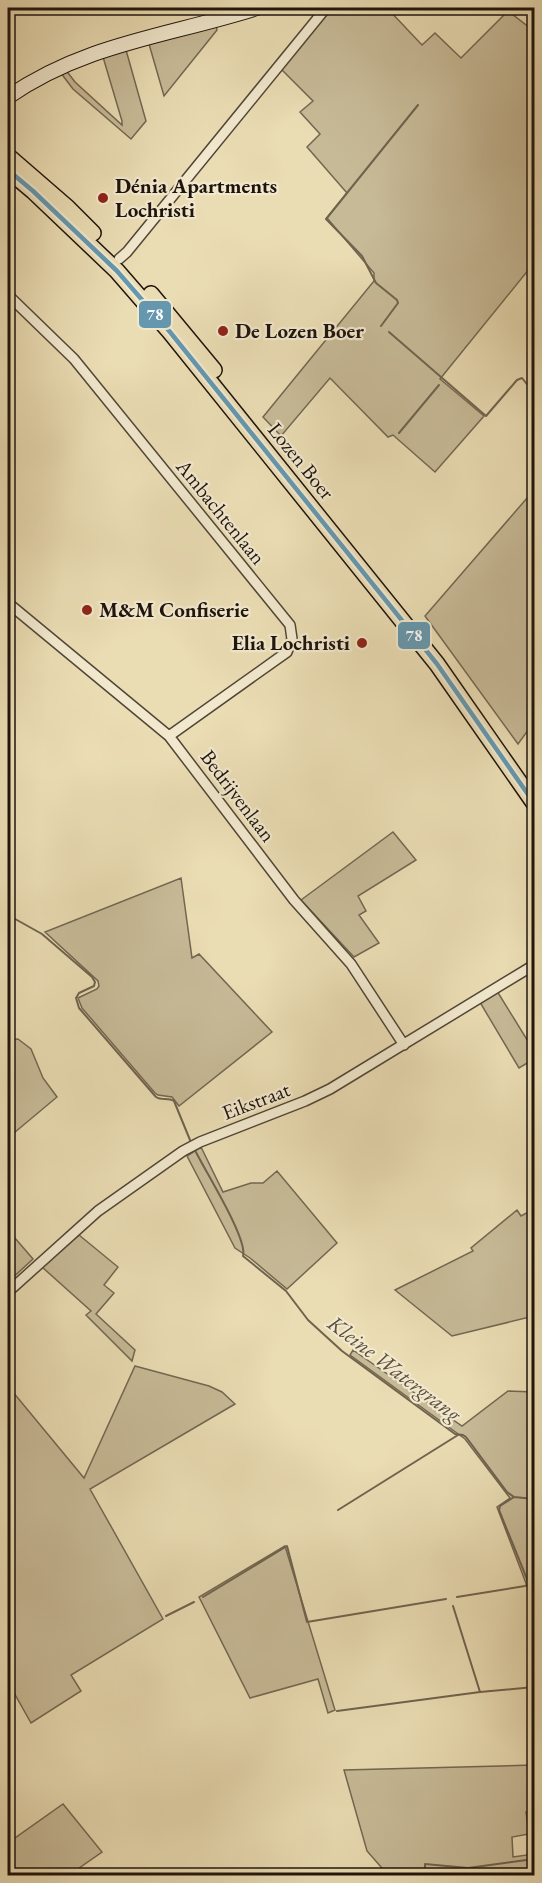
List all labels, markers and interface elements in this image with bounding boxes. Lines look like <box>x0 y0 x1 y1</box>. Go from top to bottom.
place label: Dénia Apartments Lochristi <box>115 172 277 223</box>
marker: Dénia Apartments Lochristi <box>96 191 110 205</box>
line badge: 78 <box>138 300 172 329</box>
text: 78 <box>147 304 163 325</box>
place label: De Lozen Boer <box>235 317 364 344</box>
marker: De Lozen Boer <box>216 324 230 338</box>
street label: Lozen Boer <box>262 417 341 505</box>
street label: Ambachtenlaan <box>170 453 272 570</box>
place label: M&M Confiserie <box>99 596 249 623</box>
marker: M&M Confiserie <box>80 603 94 617</box>
line badge: 78 <box>397 621 431 650</box>
text: 78 <box>406 625 422 646</box>
place label: Elia Lochristi <box>232 629 350 656</box>
marker: Elia Lochristi <box>355 636 369 650</box>
street label: Bedrijvenlaan <box>195 744 282 847</box>
street label: Eikstraat <box>218 1075 294 1126</box>
water label: Kleine Watergrang <box>321 1308 468 1429</box>

